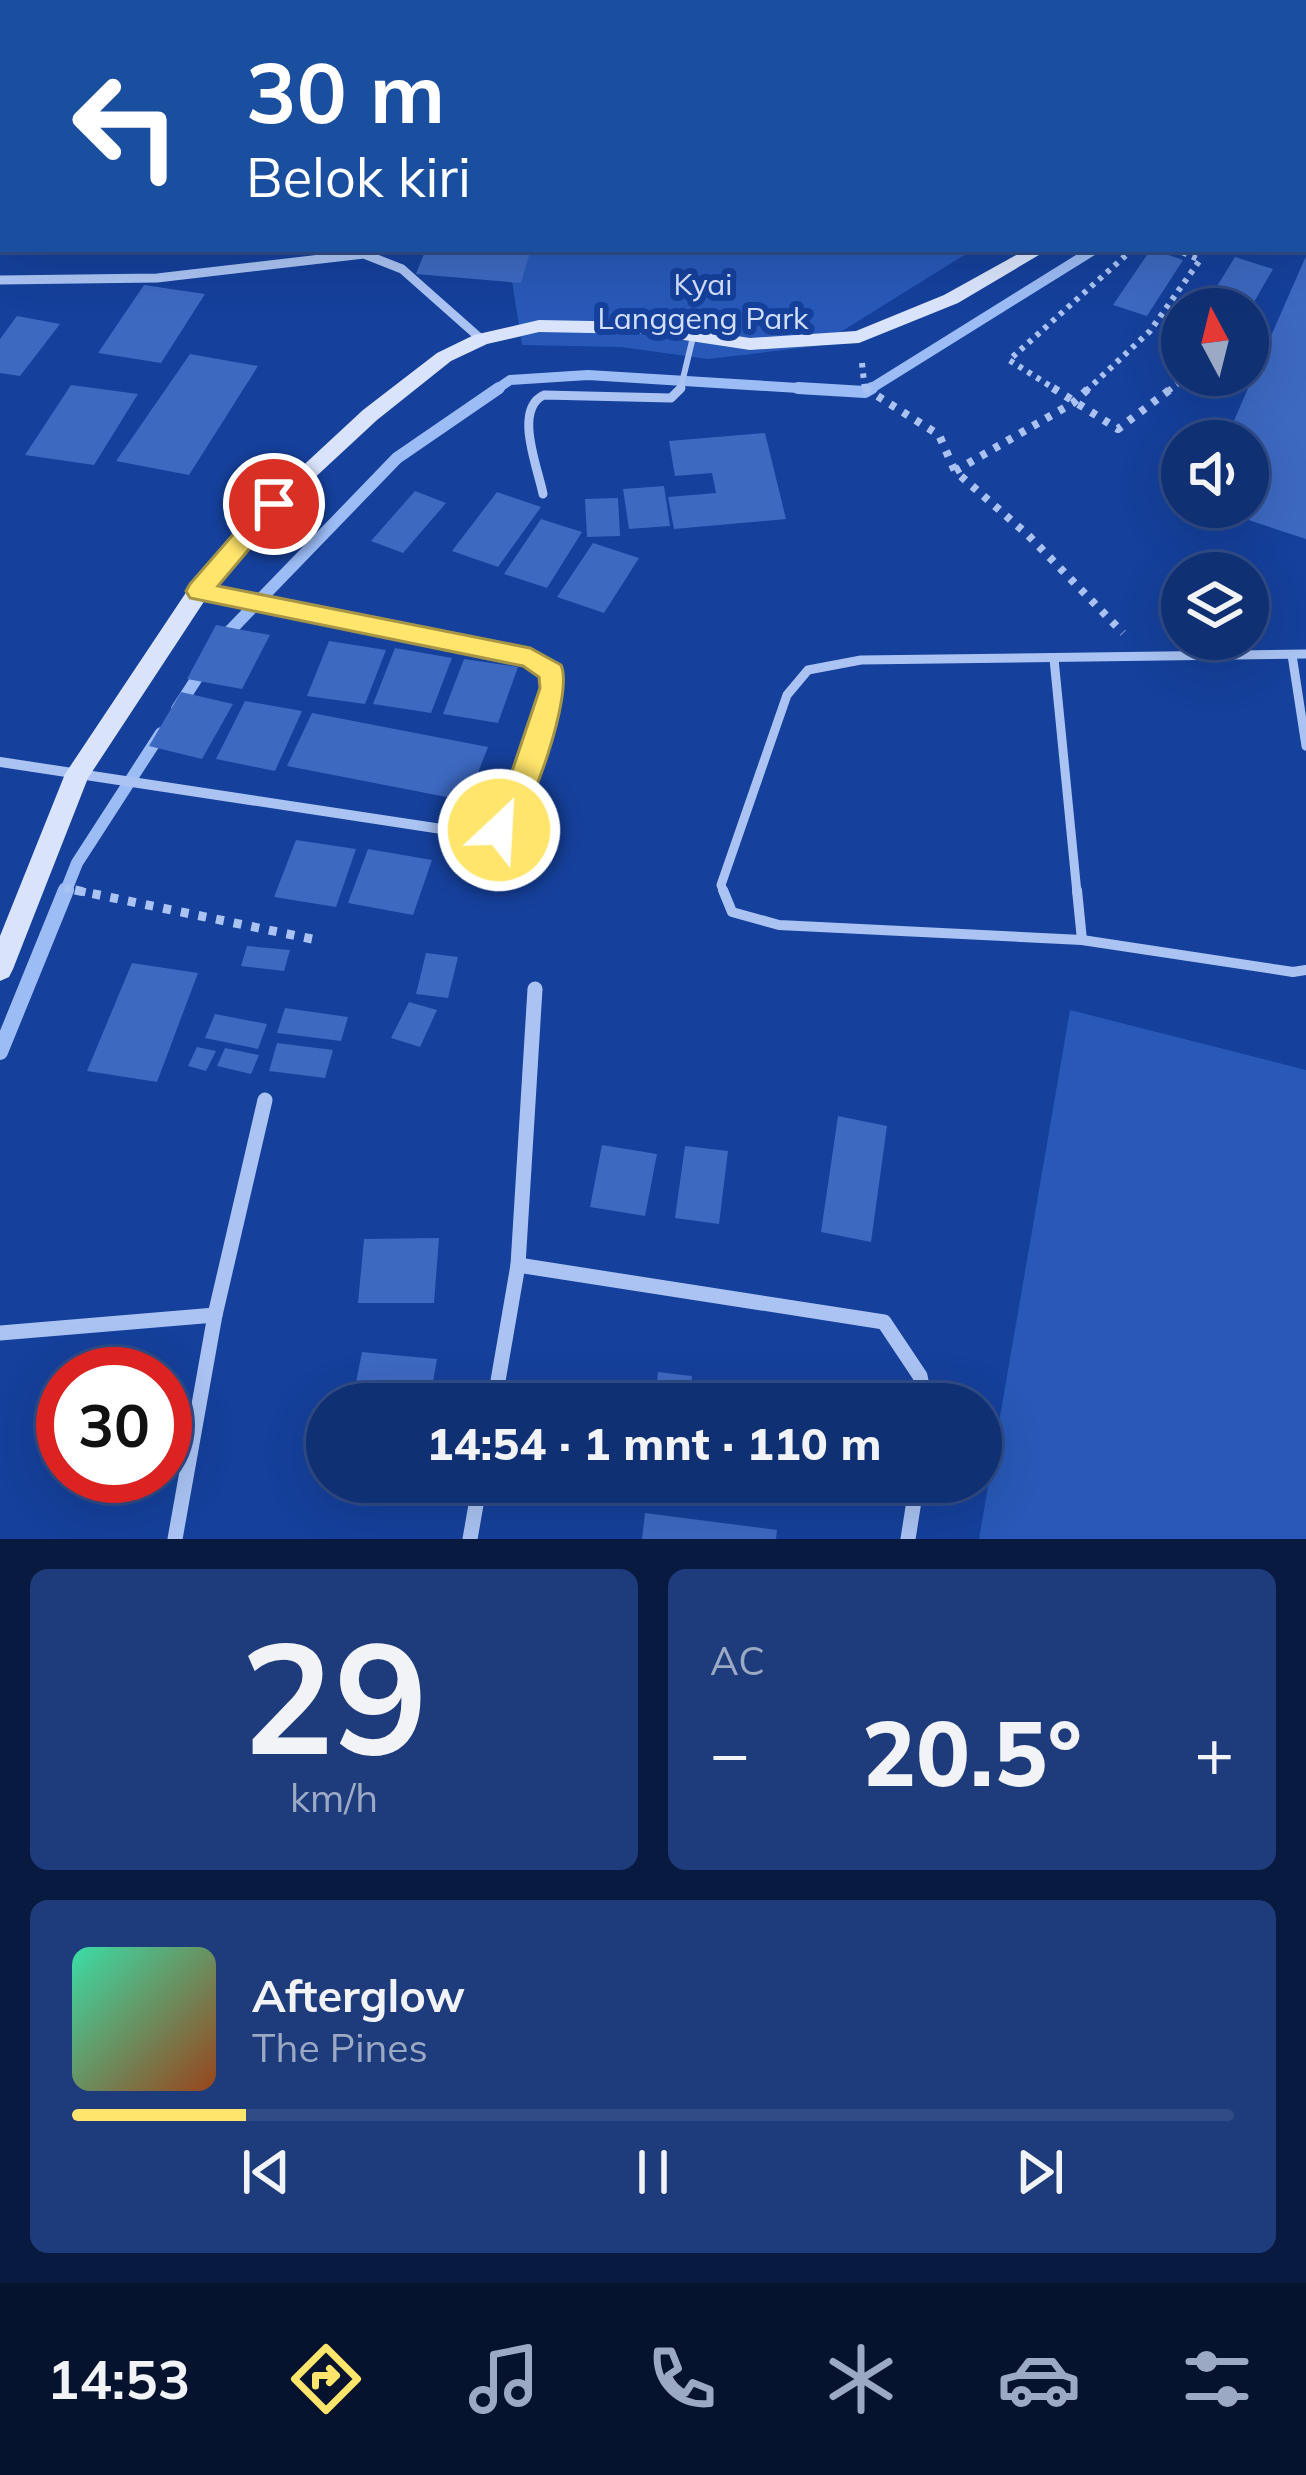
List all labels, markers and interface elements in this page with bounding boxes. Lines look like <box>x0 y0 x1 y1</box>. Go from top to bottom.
text: 30 m <box>246 39 445 144</box>
icon: left <box>48 48 204 204</box>
text: Belok kiri <box>246 143 471 211</box>
park label: Kyai Langgeng Park <box>597 265 809 337</box>
north arrow <box>1161 288 1269 396</box>
map controls <box>1161 288 1269 660</box>
button: sound <box>1161 420 1269 528</box>
pin <box>223 453 325 555</box>
icon: arrive <box>241 471 307 537</box>
button: layers <box>1161 552 1269 660</box>
position arrow <box>436 767 562 893</box>
speed limit sign: 30 <box>36 1347 192 1503</box>
text: 14:54 · 1 mnt · 110 m <box>427 1415 881 1471</box>
text: 29 <box>240 1597 428 1793</box>
text: AC <box>710 1636 765 1685</box>
text: 20.5° <box>862 1696 1082 1809</box>
text: − <box>710 1711 750 1794</box>
text: + <box>1194 1711 1234 1794</box>
text: km/h <box>290 1773 378 1822</box>
text: Afterglow <box>252 1967 465 2023</box>
text: The Pines <box>252 2023 428 2072</box>
icon: previous <box>233 2139 299 2205</box>
icon: pause <box>620 2139 686 2205</box>
icon: next <box>1007 2139 1073 2205</box>
icon: directions <box>284 2337 368 2421</box>
icon: music <box>462 2337 546 2421</box>
icon: phone <box>640 2337 724 2421</box>
icon: climate <box>819 2337 903 2421</box>
icon: car <box>997 2337 1081 2421</box>
icon: filters <box>1175 2337 1259 2421</box>
text: 14:53 <box>47 2345 190 2413</box>

